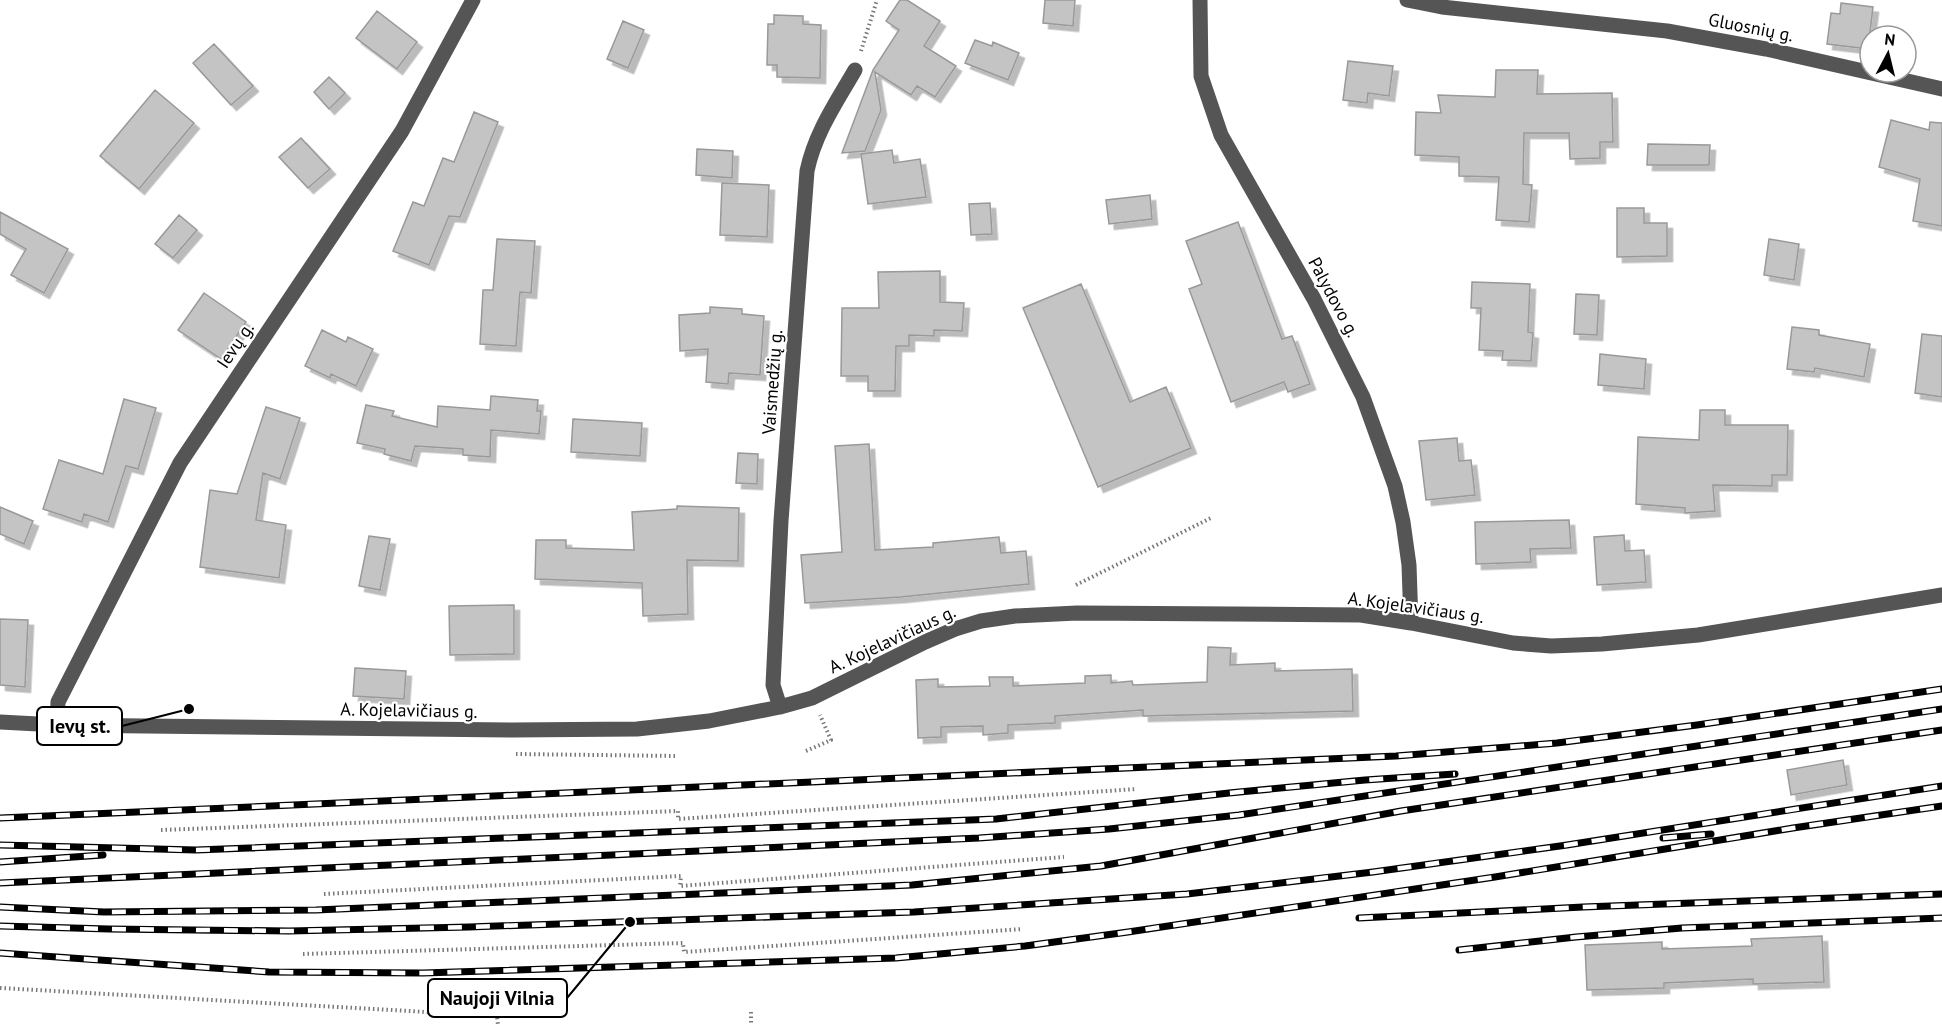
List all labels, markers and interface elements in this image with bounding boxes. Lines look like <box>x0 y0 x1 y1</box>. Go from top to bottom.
street label: Gluosnių g. <box>1707 8 1795 46</box>
north arrow <box>1858 24 1918 84</box>
text: N <box>1883 29 1896 50</box>
street label: Palydovo g. <box>1303 253 1365 341</box>
street label: Ievų g. <box>211 318 259 372</box>
street label: Vaismedžių g. <box>757 329 787 436</box>
street label: A. Kojelavičiaus g. <box>1346 586 1486 628</box>
street label: A. Kojelavičiaus g. <box>825 600 959 678</box>
street label: A. Kojelavičiaus g. <box>340 697 478 723</box>
callout: Ievų st. <box>37 707 122 745</box>
text: Ievų st. <box>49 713 111 739</box>
callout: Naujoji Vilnia <box>428 979 567 1017</box>
text: Naujoji Vilnia <box>440 985 554 1011</box>

